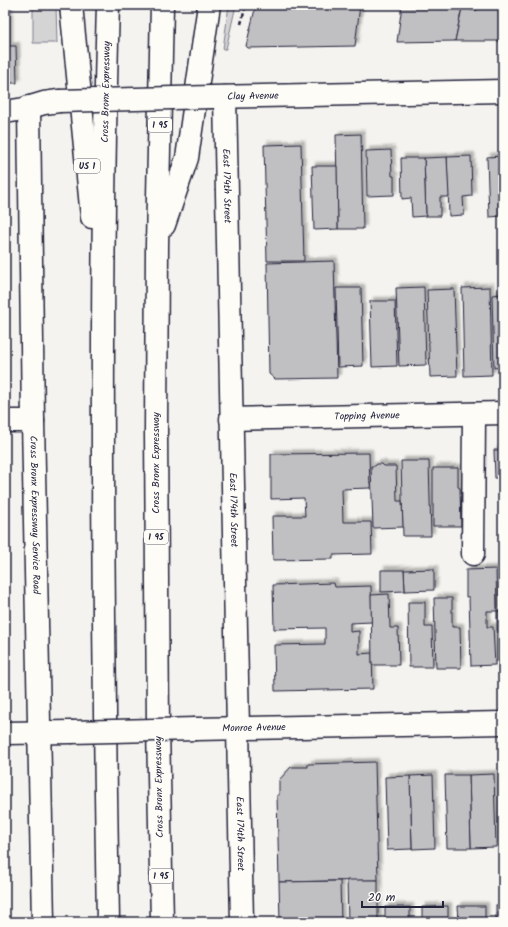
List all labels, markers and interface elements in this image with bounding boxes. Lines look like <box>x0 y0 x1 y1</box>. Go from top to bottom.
street label: Cross Bronx Expressway <box>97 41 115 143</box>
street label: Clay Avenue <box>227 88 279 105</box>
road number: I 95 <box>148 118 172 132</box>
street label: East 174th Street <box>218 149 236 224</box>
road number: US 1 <box>74 159 100 173</box>
street label: Topping Avenue <box>334 407 400 425</box>
street label: Cross Bronx Expressway <box>148 412 164 514</box>
street label: Cross Bronx Expressway Service Road <box>25 436 44 595</box>
street label: East 174th Street <box>225 472 242 548</box>
road number: I 95 <box>144 530 168 544</box>
street label: Monroe Avenue <box>222 719 286 736</box>
street label: Cross Bronx Expressway <box>150 736 168 838</box>
street label: East 174th Street <box>231 796 249 871</box>
road number: I 95 <box>149 869 173 883</box>
scale bar <box>362 883 443 909</box>
text: 20 m <box>368 888 396 907</box>

